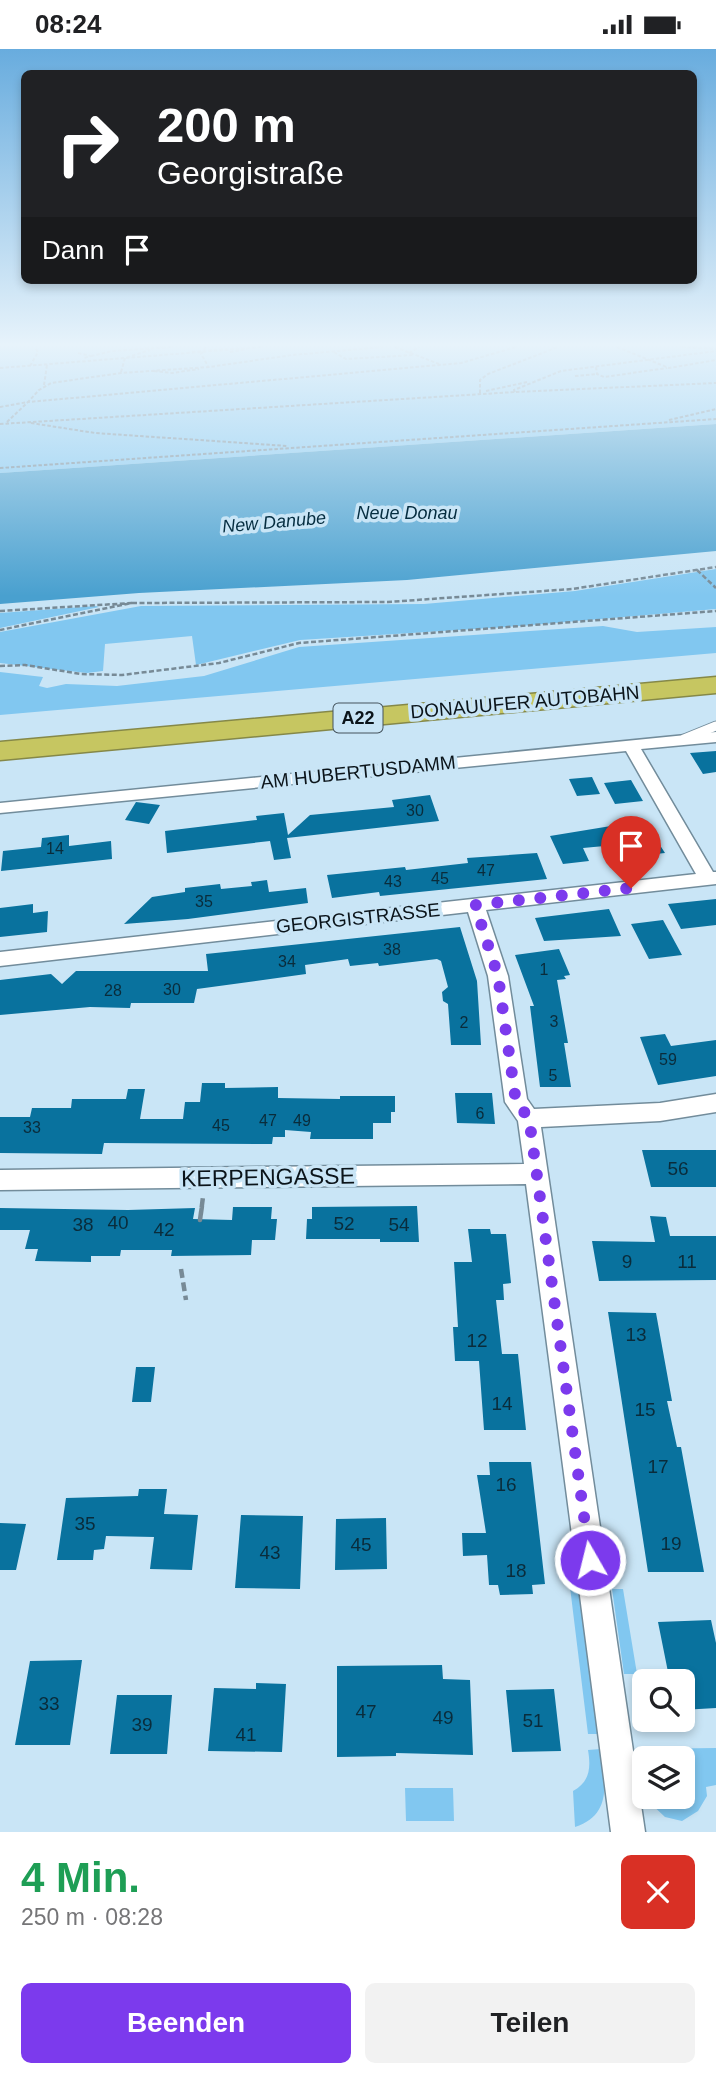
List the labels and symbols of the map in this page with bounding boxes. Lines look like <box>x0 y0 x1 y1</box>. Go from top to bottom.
water label: Neue Donau <box>356 503 458 523</box>
water label: New Danube <box>221 508 327 536</box>
street label: DONAUUFER AUTOBAHN <box>410 682 640 722</box>
road number: A22 <box>334 703 382 733</box>
street label: AM HUBERTUSDAMM <box>259 751 457 793</box>
house number: 30 <box>406 802 424 819</box>
pin <box>601 816 661 888</box>
house number: 14 <box>46 840 64 857</box>
house number: 47 <box>477 862 495 879</box>
house number: 45 <box>431 870 449 887</box>
house number: 43 <box>384 873 402 890</box>
house number: 35 <box>195 893 213 910</box>
street label: GEORGISTRASSE <box>275 899 441 937</box>
house number: 38 <box>383 941 401 958</box>
house number: 34 <box>278 953 296 970</box>
house number: 1 <box>540 961 549 978</box>
house number: 30 <box>163 981 181 998</box>
house number: 28 <box>104 982 122 999</box>
house number: 3 <box>550 1013 559 1030</box>
house number: 2 <box>460 1014 469 1031</box>
house number: 59 <box>659 1051 677 1068</box>
house number: 5 <box>549 1067 558 1084</box>
house number: 6 <box>476 1105 485 1122</box>
house number: 47 <box>259 1112 277 1129</box>
house number: 49 <box>293 1112 311 1129</box>
house number: 45 <box>212 1117 230 1134</box>
house number: 33 <box>23 1119 41 1136</box>
house number: 56 <box>667 1158 689 1179</box>
street label: KERPENGASSE <box>181 1162 355 1192</box>
house number: 40 <box>107 1212 129 1233</box>
house number: 52 <box>333 1213 355 1234</box>
house number: 38 <box>72 1214 94 1235</box>
house number: 54 <box>388 1214 410 1235</box>
house number: 42 <box>153 1219 175 1240</box>
house number: 9 <box>622 1251 632 1272</box>
house number: 11 <box>677 1251 697 1272</box>
house number: 13 <box>625 1324 647 1345</box>
house number: 12 <box>466 1330 488 1351</box>
house number: 14 <box>491 1393 513 1414</box>
house number: 15 <box>634 1399 656 1420</box>
house number: 17 <box>647 1456 669 1477</box>
house number: 16 <box>495 1474 517 1495</box>
house number: 35 <box>74 1513 96 1534</box>
position arrow <box>553 1523 627 1597</box>
house number: 19 <box>660 1533 682 1554</box>
house number: 45 <box>350 1534 372 1555</box>
house number: 43 <box>259 1542 281 1563</box>
house number: 18 <box>505 1560 527 1581</box>
house number: 33 <box>38 1693 60 1714</box>
house number: 47 <box>355 1701 377 1722</box>
house number: 49 <box>432 1707 454 1728</box>
house number: 51 <box>522 1710 544 1731</box>
house number: 39 <box>131 1714 153 1735</box>
house number: 41 <box>235 1724 257 1745</box>

